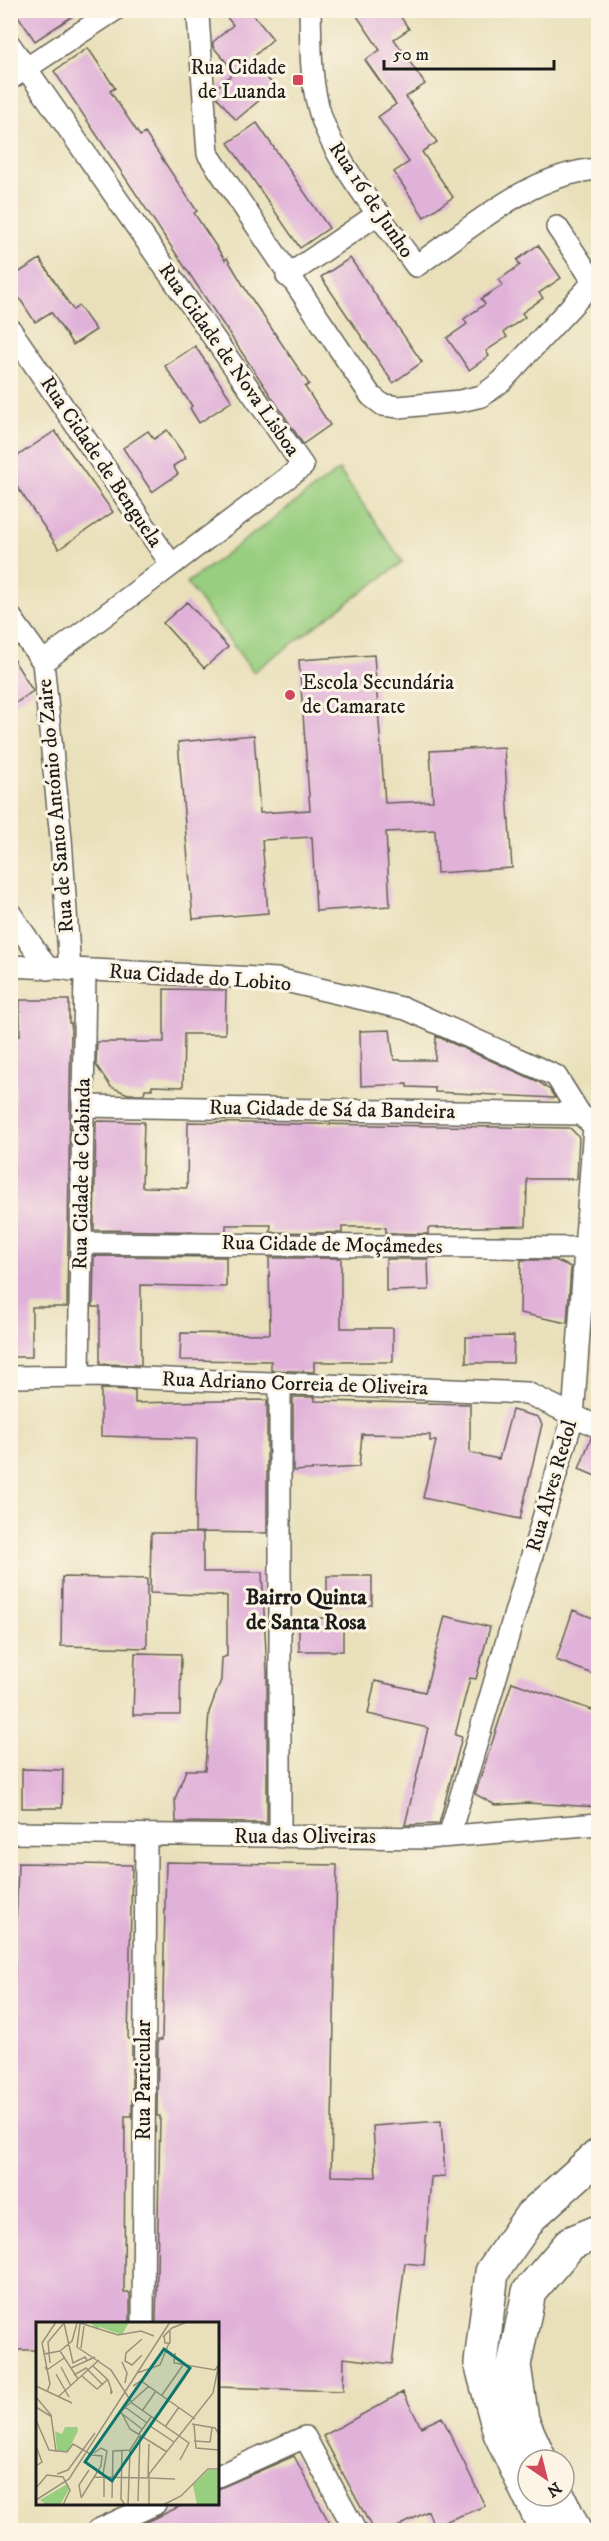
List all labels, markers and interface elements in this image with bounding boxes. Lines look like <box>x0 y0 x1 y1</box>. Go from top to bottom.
scale bar <box>384 33 554 71</box>
text: 50 m <box>393 44 429 66</box>
place label: Rua Cidade de Luanda <box>191 55 286 105</box>
marker: Rua Cidade de Luanda <box>291 73 305 87</box>
street label: Rua 16 de Junho <box>323 137 419 263</box>
street label: Rua Cidade de Nova Lisboa <box>152 258 306 462</box>
street label: Rua Cidade de Benguela <box>34 371 168 553</box>
place label: Escola Secundária de Camarate <box>302 670 454 720</box>
street label: Rua de Santo António do Zaire <box>32 677 80 934</box>
marker: Escola Secundária de Camarate <box>283 688 297 702</box>
street label: Rua Cidade do Lobito <box>108 959 292 997</box>
street label: Rua Cidade de Cabinda <box>67 1078 97 1270</box>
street label: Rua Cidade de Sá da Bandeira <box>209 1095 455 1125</box>
street label: Rua Cidade de Moçâmedes <box>221 1230 443 1260</box>
street label: Rua Adriano Correia de Oliveira <box>161 1366 429 1402</box>
street label: Rua Alves Redol <box>521 1416 583 1555</box>
district label: Bairro Quinta de Santa Rosa <box>245 1584 367 1636</box>
street label: Rua das Oliveiras <box>234 1824 376 1850</box>
street label: Rua Particular <box>131 2019 157 2140</box>
inset map <box>36 2322 219 2505</box>
north arrow <box>516 2448 576 2508</box>
text: N <box>543 2478 565 2501</box>

